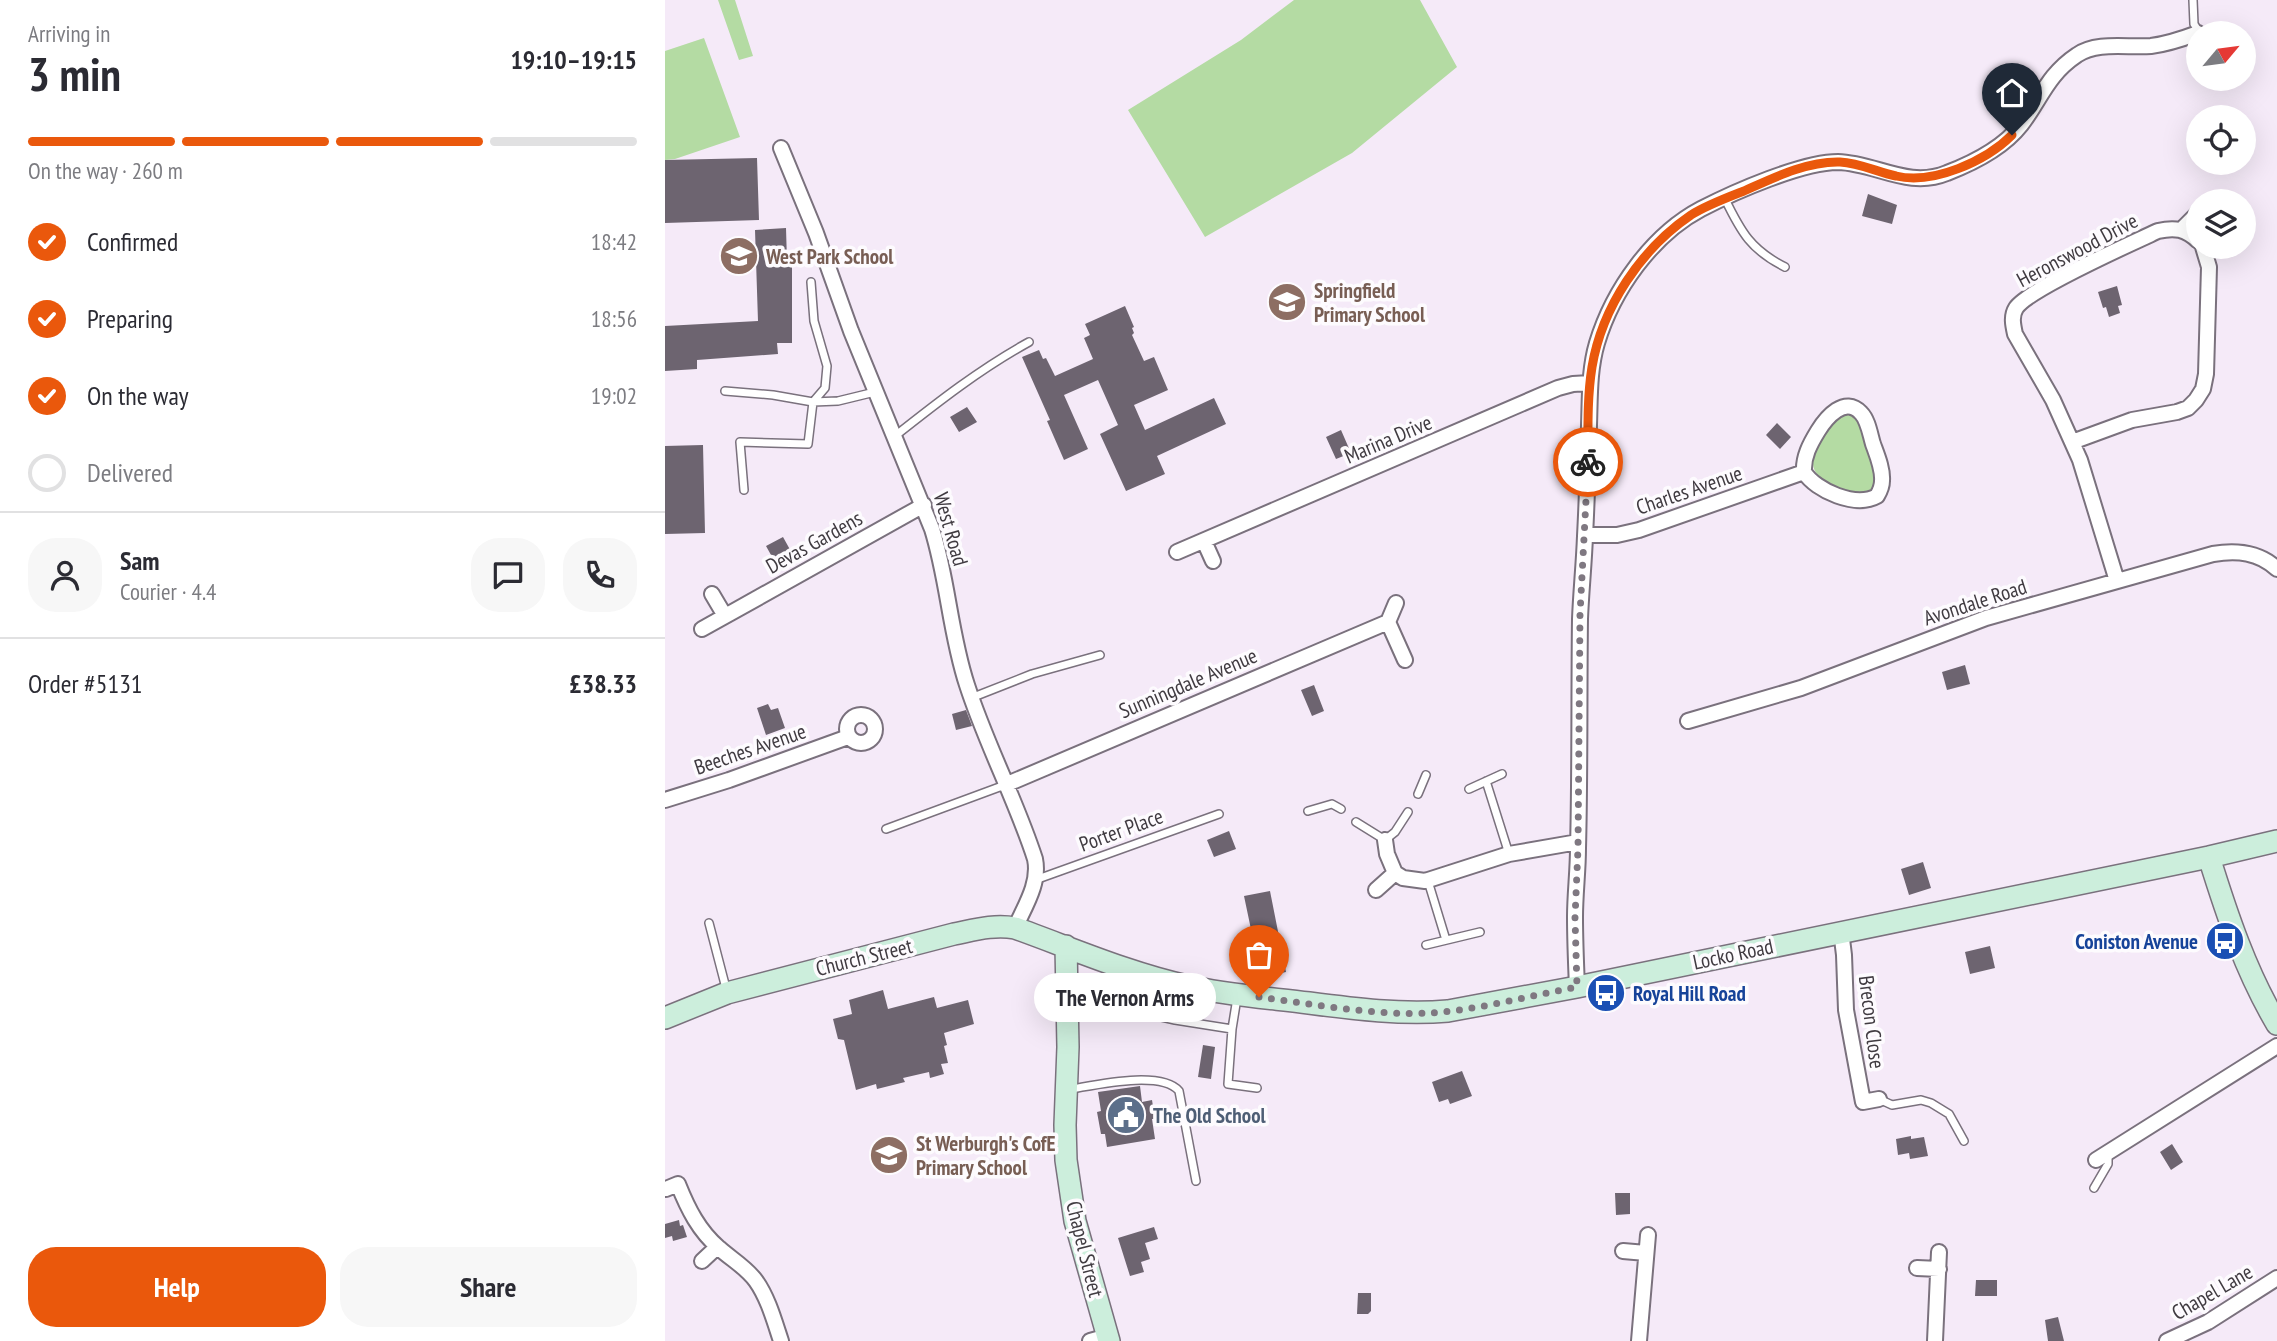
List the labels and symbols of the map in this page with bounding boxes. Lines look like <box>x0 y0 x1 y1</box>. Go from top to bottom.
north arrow <box>2186 21 2256 91</box>
pin <box>1982 63 2042 135</box>
street label: Heronswood Drive <box>2012 207 2142 293</box>
school or university icon: West Park School <box>718 235 760 277</box>
place label: West Park School <box>765 243 894 270</box>
place label: Springfield Primary School <box>1314 277 1426 328</box>
school or university icon: Springfield Primary School <box>1266 281 1308 323</box>
street label: Marina Drive <box>1340 409 1436 469</box>
courier <box>1553 427 1623 497</box>
street label: Charles Avenue <box>1632 459 1746 521</box>
street label: West Road <box>928 489 974 569</box>
street label: Devas Gardens <box>761 504 867 580</box>
street label: Avondale Road <box>1920 573 2030 631</box>
street label: Sunningdale Avenue <box>1115 642 1261 724</box>
street label: Beeches Avenue <box>691 717 809 781</box>
street label: Porter Place <box>1075 802 1167 858</box>
bus stop icon: Coniston Avenue <box>2204 920 2246 962</box>
pin <box>1229 925 1289 997</box>
place label: Coniston Avenue <box>2075 928 2198 955</box>
street label: Church Street <box>813 932 915 982</box>
street label: Locko Road <box>1690 932 1776 976</box>
callout: The Vernon Arms <box>1035 972 1217 1021</box>
bus stop icon: Royal Hill Road <box>1585 972 1627 1014</box>
street label: Brecon Close <box>1853 974 1891 1070</box>
place label: Royal Hill Road <box>1633 980 1746 1007</box>
public building icon: The Old School <box>1105 1094 1147 1136</box>
place label: The Old School <box>1153 1102 1266 1129</box>
place label: St Werburgh's CofE Primary School <box>916 1130 1055 1181</box>
school or university icon: St Werburgh's CofE Primary School <box>868 1134 910 1176</box>
street label: Chapel Street <box>1060 1198 1110 1300</box>
street label: Chapel Lane <box>2167 1258 2257 1326</box>

